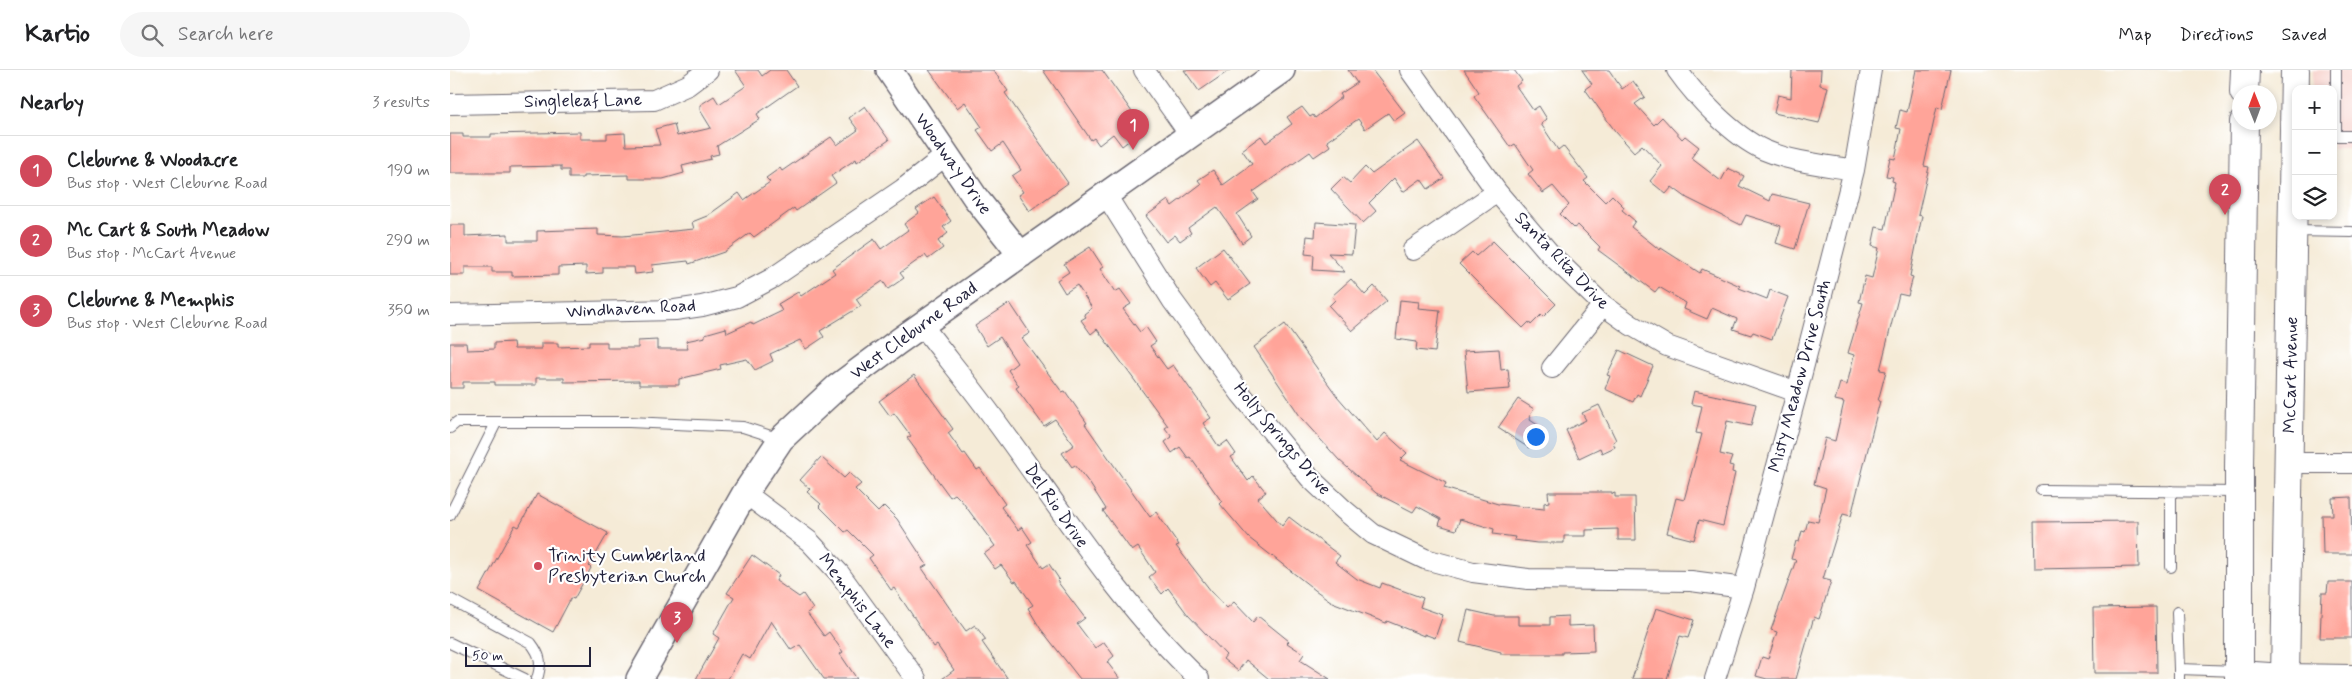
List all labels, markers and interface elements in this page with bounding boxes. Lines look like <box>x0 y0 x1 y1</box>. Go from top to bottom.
search box <box>120 12 470 57</box>
text: Kartio <box>25 19 90 50</box>
icon: search <box>138 21 166 49</box>
text: Search here <box>178 22 274 47</box>
text: Map <box>2119 23 2152 47</box>
text: Directions <box>2180 23 2254 47</box>
text: Saved <box>2282 23 2327 47</box>
north arrow <box>2232 85 2277 130</box>
map controls <box>2292 85 2337 220</box>
button: + <box>2292 85 2337 130</box>
street label: Singleleaf Lane <box>524 88 642 115</box>
text: Nearby <box>20 89 84 117</box>
text: 3 results <box>372 92 430 113</box>
street label: Woodway Drive <box>909 108 997 220</box>
pin: 1 <box>1117 109 1149 150</box>
button: − <box>2292 130 2337 175</box>
text: Cleburne & Woodacre <box>67 148 238 173</box>
text: 1 <box>32 160 40 181</box>
text: 190 m <box>387 160 430 181</box>
text: Bus stop · West Cleburne Road <box>67 173 267 194</box>
pin: 2 <box>2209 174 2241 215</box>
button: layers <box>2292 175 2337 220</box>
street label: Santa Rita Drive <box>1509 207 1615 315</box>
text: Mc Cart & South Meadow <box>67 218 270 243</box>
text: 2 <box>32 230 40 251</box>
text: 290 m <box>386 230 430 251</box>
text: Bus stop · McCart Avenue <box>67 243 236 264</box>
street label: West Cleburne Road <box>845 277 983 385</box>
street label: Misty Meadow Drive South <box>1763 277 1837 475</box>
text: Cleburne & Memphis <box>67 288 234 313</box>
street label: Windhaven Road <box>566 294 696 324</box>
text: 3 <box>32 300 40 321</box>
text: 350 m <box>388 300 430 321</box>
text: Bus stop · West Cleburne Road <box>67 313 267 334</box>
street label: McCart Avenue <box>2278 316 2304 434</box>
street label: Holly Springs Drive <box>1227 377 1336 501</box>
your location <box>1523 424 1549 450</box>
street label: Del Rio Drive <box>1018 459 1094 553</box>
place label: Trinity Cumberland Presbyterian Church <box>548 544 706 589</box>
street label: Memphis Lane <box>812 549 902 654</box>
marker: Trinity Cumberland Presbyterian Church <box>532 560 544 572</box>
pin: 3 <box>661 602 693 643</box>
scale bar <box>465 644 591 667</box>
text: 50 m <box>472 647 503 665</box>

